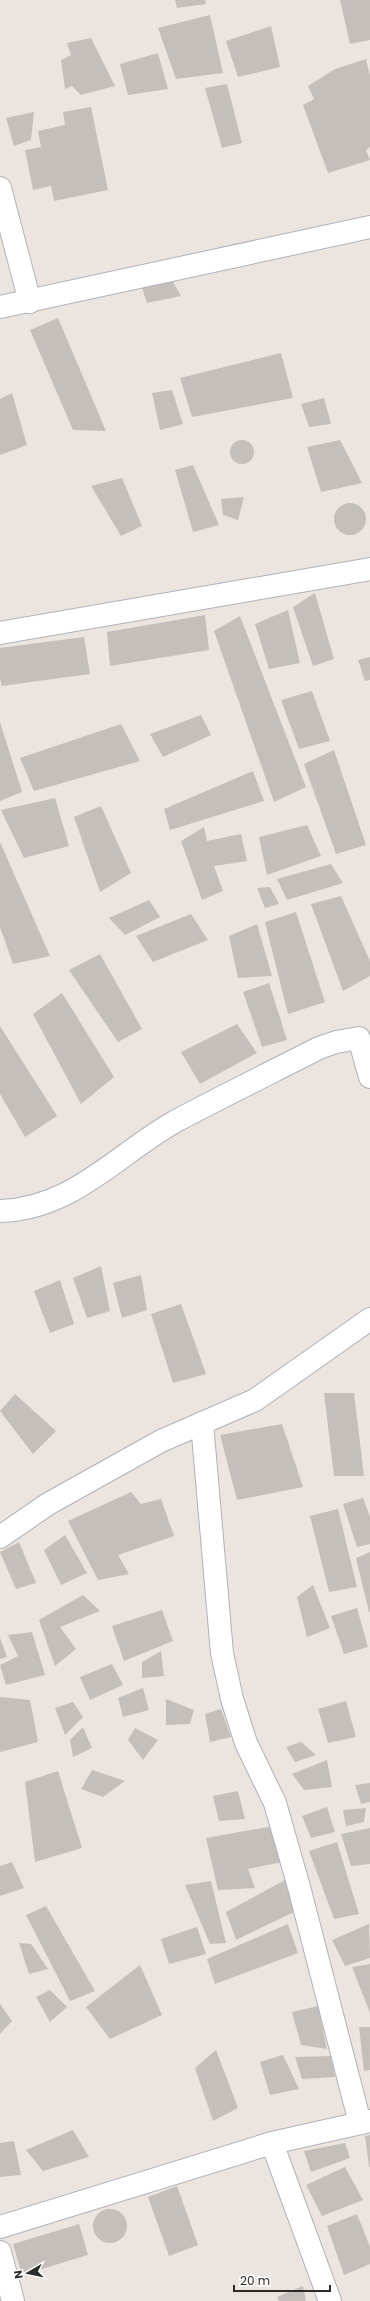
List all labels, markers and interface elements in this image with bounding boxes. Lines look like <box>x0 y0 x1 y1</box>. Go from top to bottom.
north arrow <box>8 2253 48 2293</box>
scale bar <box>234 2267 330 2293</box>
text: N <box>10 2269 27 2280</box>
text: 20 m <box>240 2272 270 2289</box>

